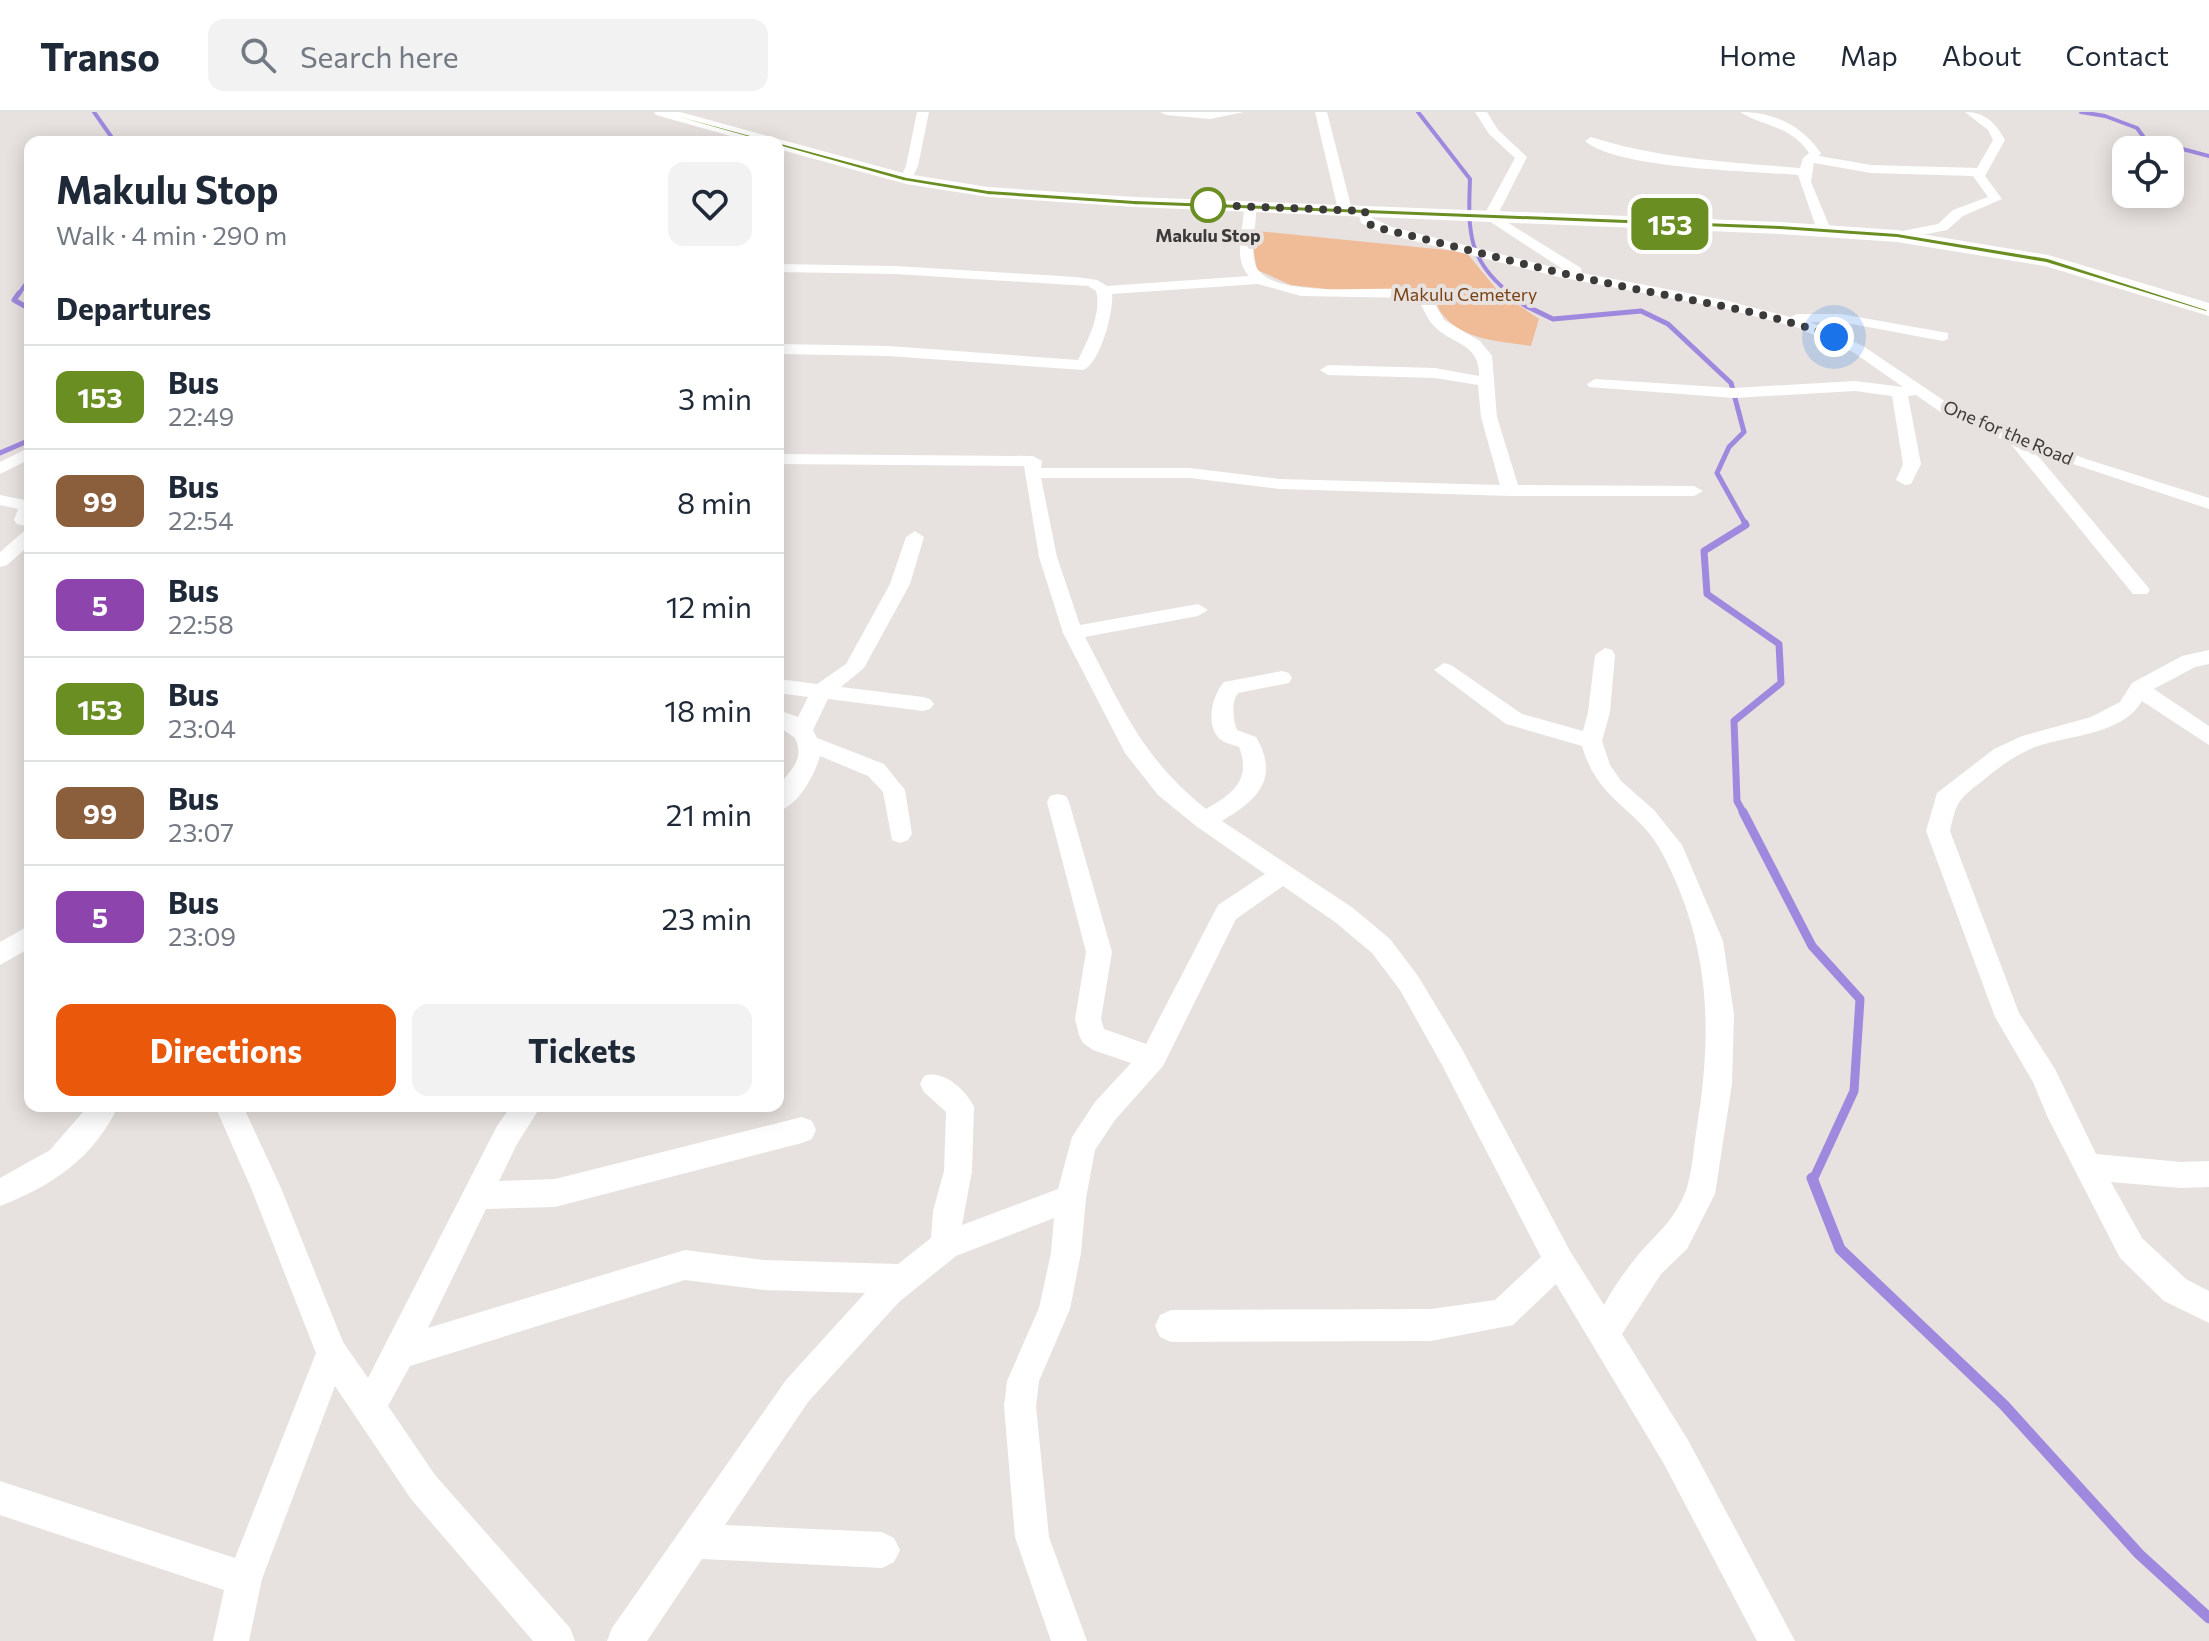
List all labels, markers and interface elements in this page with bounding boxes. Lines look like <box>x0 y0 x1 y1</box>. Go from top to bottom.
search box <box>208 19 768 91</box>
text: Transo <box>40 32 160 79</box>
icon: search <box>236 33 280 77</box>
text: Search here <box>300 37 459 74</box>
text: Home <box>1719 38 1796 72</box>
text: Map <box>1840 38 1898 72</box>
text: About <box>1942 38 2022 72</box>
text: Contact <box>2066 38 2169 72</box>
map controls <box>2112 136 2184 208</box>
button: locate <box>2112 136 2184 208</box>
button: heart <box>668 162 752 246</box>
text: Makulu Stop <box>56 165 279 212</box>
marker: Makulu Stop <box>1191 188 1225 222</box>
line badge: 153 <box>1624 198 1716 250</box>
text: 153 <box>1647 207 1693 241</box>
text: Walk · 4 min · 290 m <box>56 219 287 250</box>
place label: Makulu Stop <box>1155 224 1261 246</box>
park label: Makulu Cemetery <box>1393 283 1537 305</box>
text: Departures <box>56 289 211 326</box>
your location <box>1814 317 1854 357</box>
text: Bus <box>168 363 219 400</box>
text: 3 min <box>678 379 752 416</box>
text: 153 <box>77 380 123 414</box>
street label: One for the Road <box>1940 395 2077 469</box>
text: 22:49 <box>168 400 234 431</box>
text: Bus <box>168 467 219 504</box>
text: 8 min <box>677 483 752 520</box>
text: 99 <box>83 484 117 518</box>
text: 22:54 <box>168 504 234 535</box>
text: Bus <box>168 571 219 608</box>
text: 12 min <box>666 587 752 624</box>
text: 5 <box>92 588 108 622</box>
text: 22:58 <box>168 608 234 639</box>
text: Bus <box>168 675 219 712</box>
text: 18 min <box>664 691 752 728</box>
text: 153 <box>77 692 123 726</box>
text: 23:04 <box>168 712 236 743</box>
text: Bus <box>168 779 219 816</box>
text: 21 min <box>666 795 752 832</box>
text: 99 <box>83 796 117 830</box>
text: 23:07 <box>168 816 234 847</box>
text: Bus <box>168 883 219 920</box>
text: 23 min <box>661 899 752 936</box>
text: 5 <box>92 900 108 934</box>
text: 23:09 <box>168 920 236 951</box>
button: Directions <box>56 1004 396 1096</box>
button: Tickets <box>412 1004 752 1096</box>

